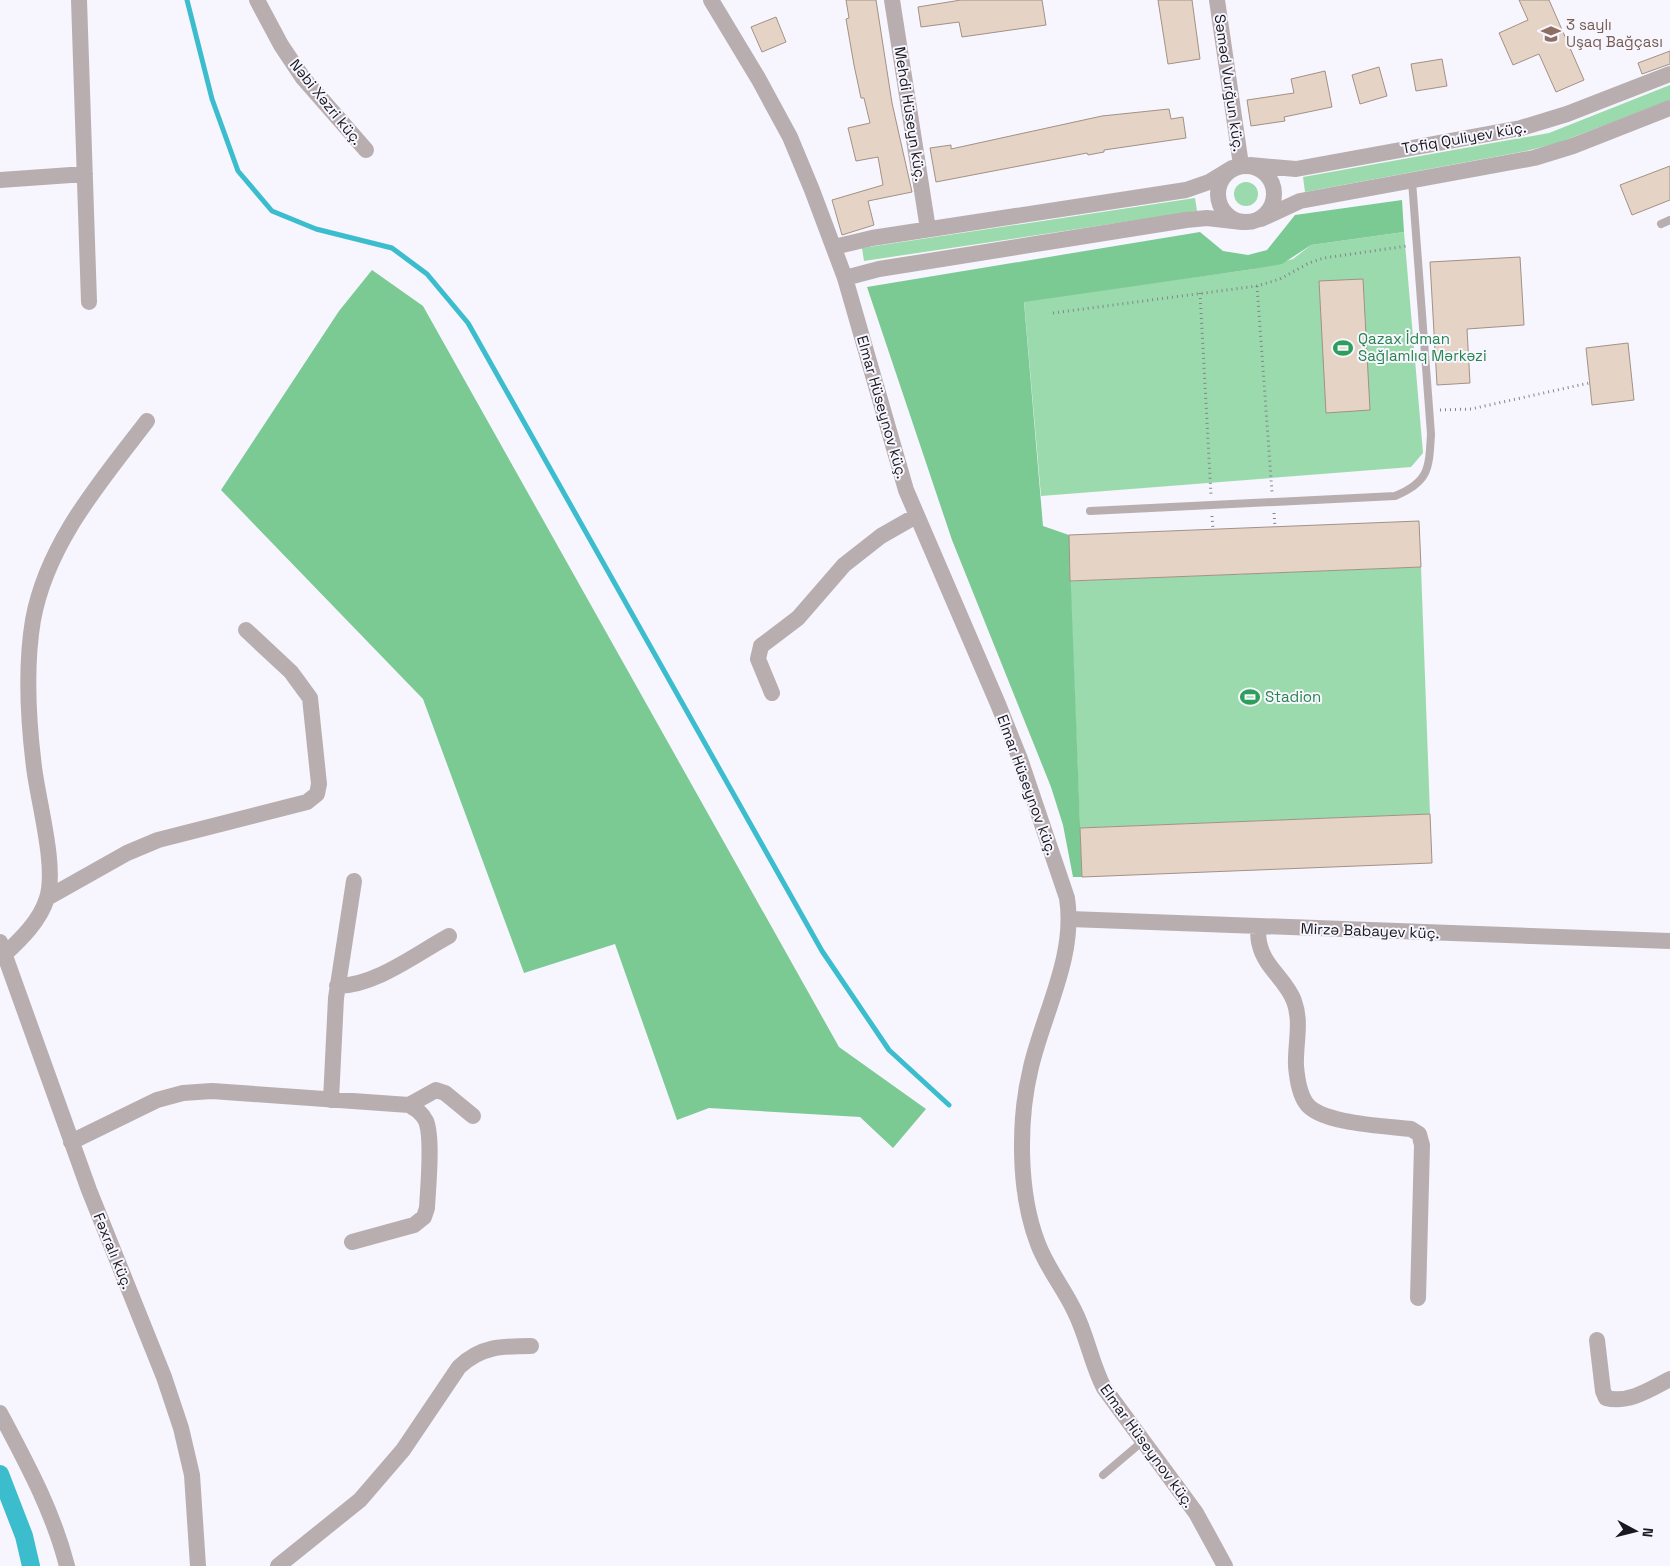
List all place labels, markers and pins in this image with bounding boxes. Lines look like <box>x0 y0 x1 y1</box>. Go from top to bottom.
place label: 3 saylı Uşaq Bağçası <box>1566 15 1663 51</box>
school or university icon: 3 saylı Uşaq Bağçası <box>1540 23 1562 45</box>
place label: Qazax İdman Sağlamlıq Mərkəzi <box>1358 329 1487 365</box>
sports icon: Qazax İdman Sağlamlıq Mərkəzi <box>1332 337 1354 359</box>
sports icon: Stadion <box>1239 686 1261 708</box>
place label: Stadion <box>1265 687 1321 706</box>

